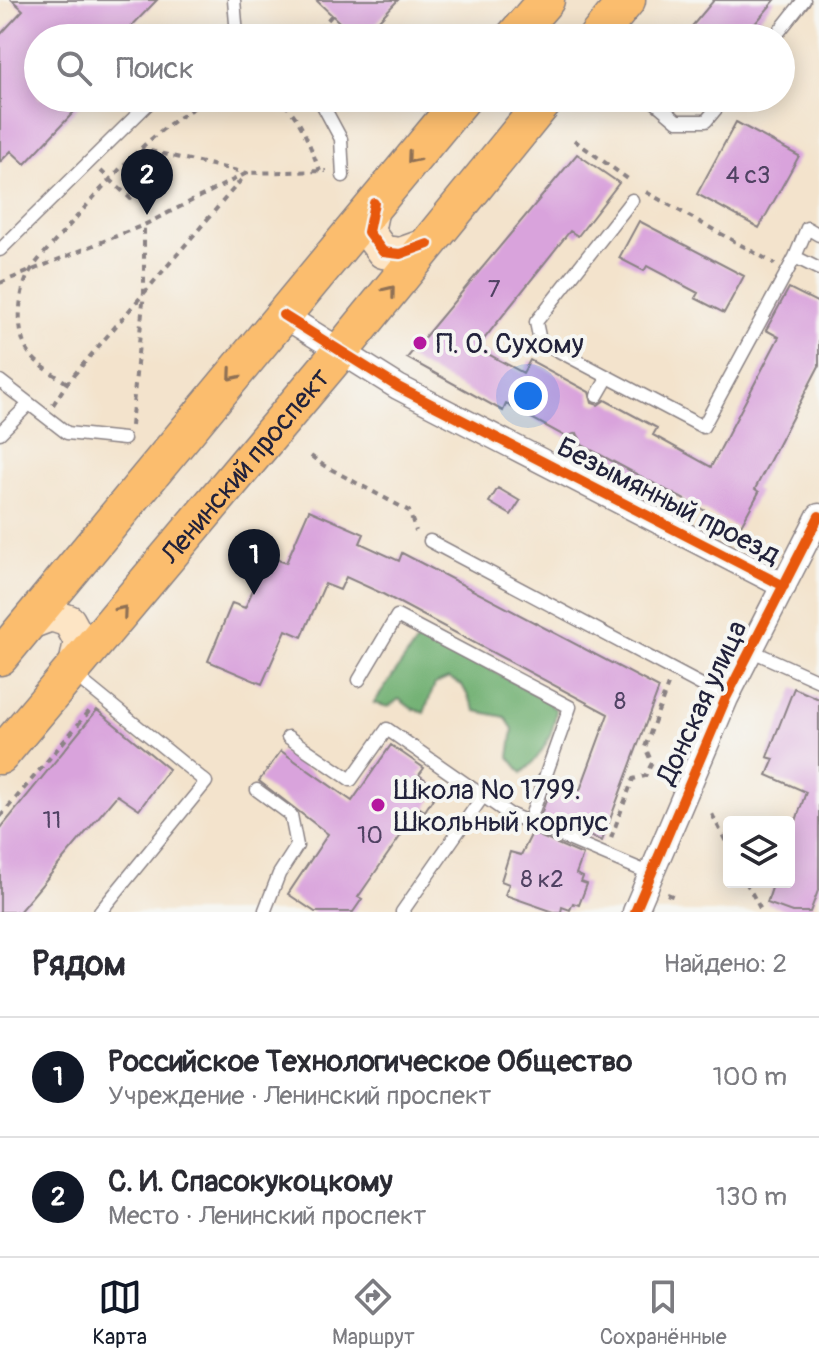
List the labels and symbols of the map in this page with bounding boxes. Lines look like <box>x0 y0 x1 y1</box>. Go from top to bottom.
one-way arrow <box>407 148 422 163</box>
pin: 2 <box>121 149 173 215</box>
house number: 4 с3 <box>726 161 770 190</box>
house number: 7 <box>488 275 501 304</box>
one-way arrow <box>380 285 394 300</box>
place label: П. О. Сухому <box>436 327 584 362</box>
marker: П. О. Сухому <box>411 334 429 352</box>
street label: Ленинский проспект <box>153 361 338 572</box>
one-way arrow <box>228 366 243 380</box>
your location <box>508 376 548 416</box>
street label: Безымянный проезд <box>551 430 786 573</box>
pin: 1 <box>228 529 280 595</box>
one-way arrow <box>112 605 127 620</box>
street label: Донская улица <box>649 615 756 791</box>
house number: 8 <box>614 687 626 716</box>
place label: Школа № 1799. Школьный корпус <box>394 773 609 840</box>
marker: Школа № 1799. Школьный корпус <box>369 796 387 814</box>
house number: 11 <box>43 806 61 835</box>
house number: 10 <box>357 821 383 850</box>
house number: 8 к2 <box>520 865 564 894</box>

